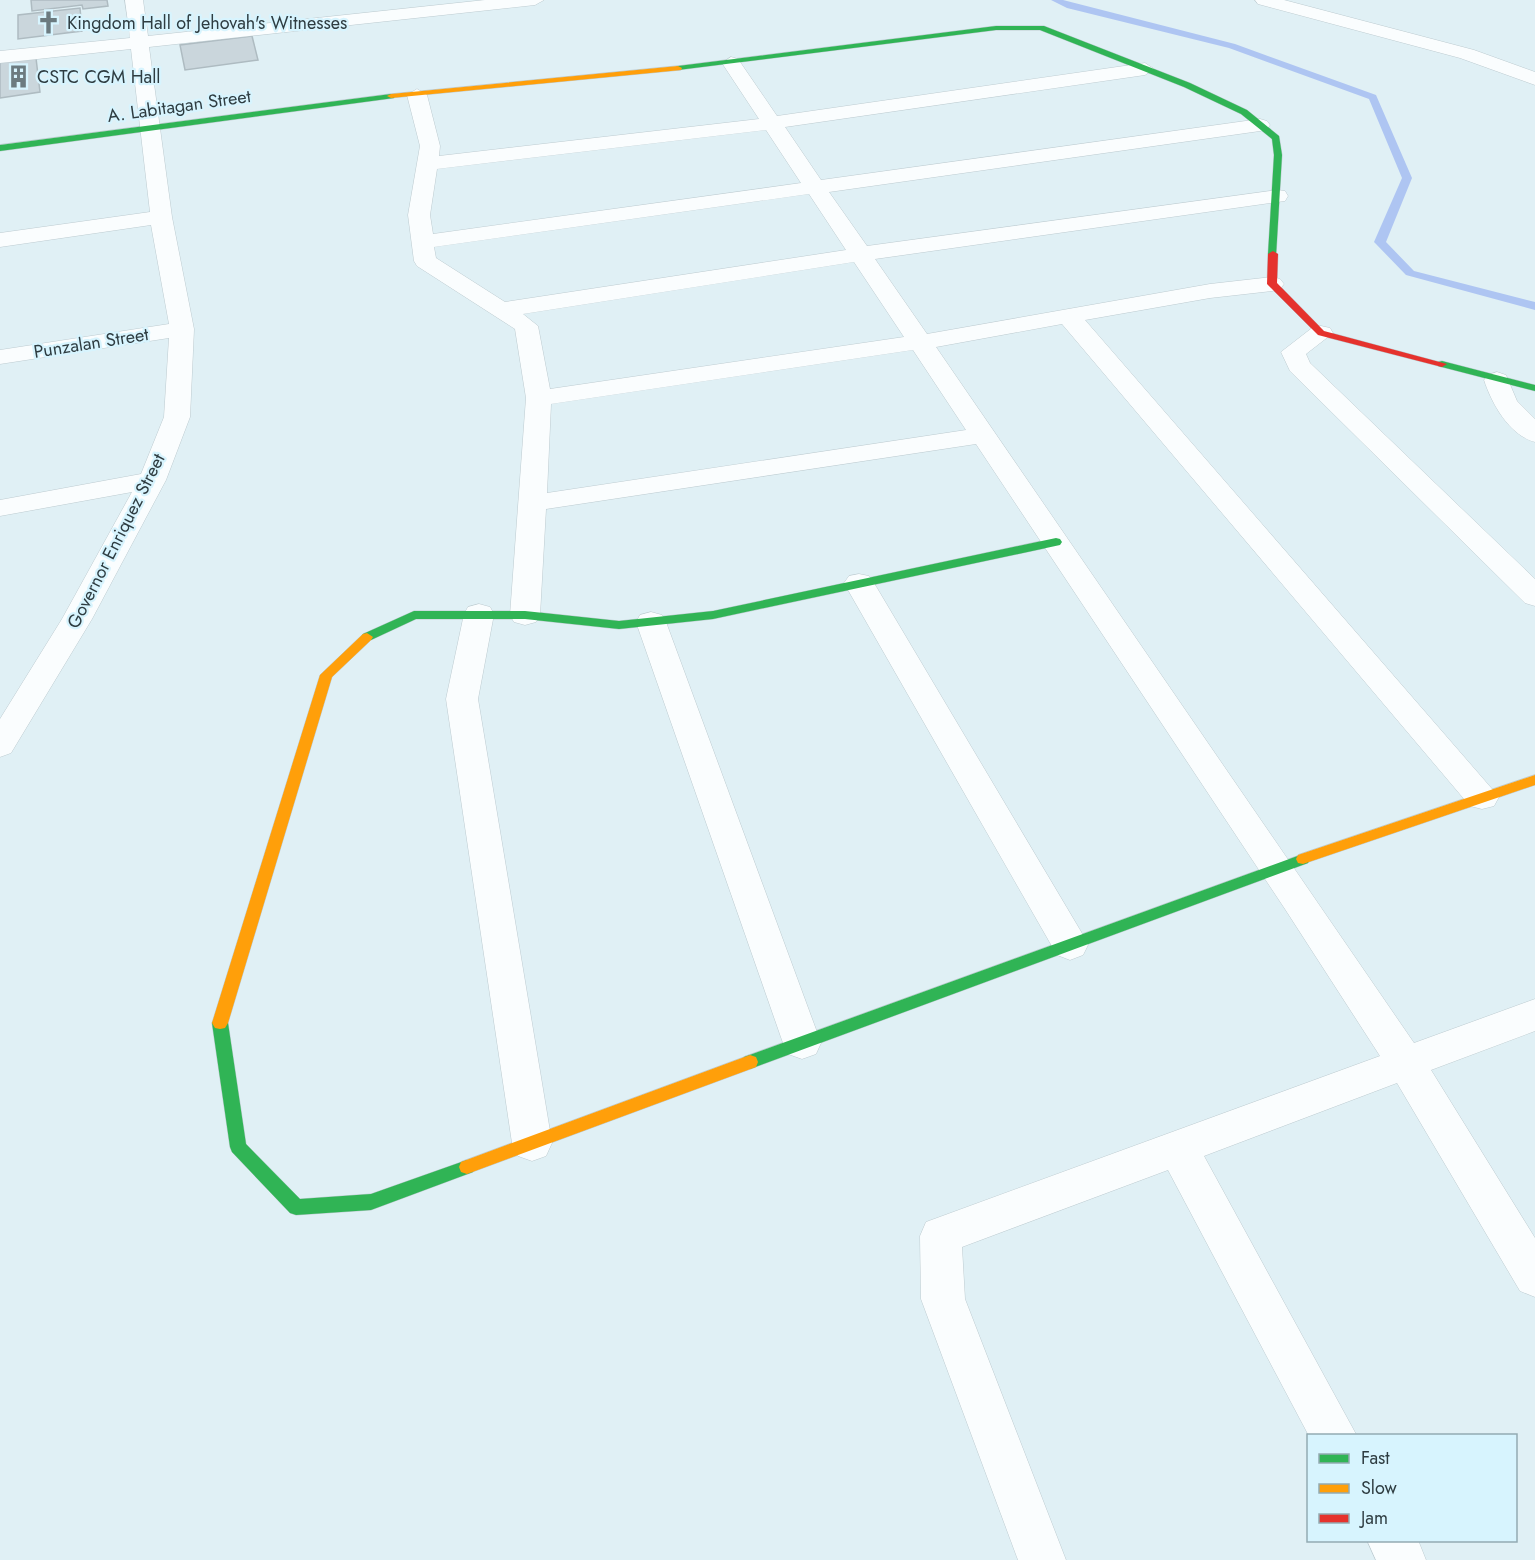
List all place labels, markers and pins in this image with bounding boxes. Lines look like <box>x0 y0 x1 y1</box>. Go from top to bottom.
church icon: Kingdom Hall of Jehovah's Witnesses <box>36 10 62 36</box>
place label: Kingdom Hall of Jehovah's Witnesses <box>67 10 347 36</box>
building icon: CSTC CGM Hall <box>6 64 32 90</box>
place label: CSTC CGM Hall <box>37 64 160 90</box>

